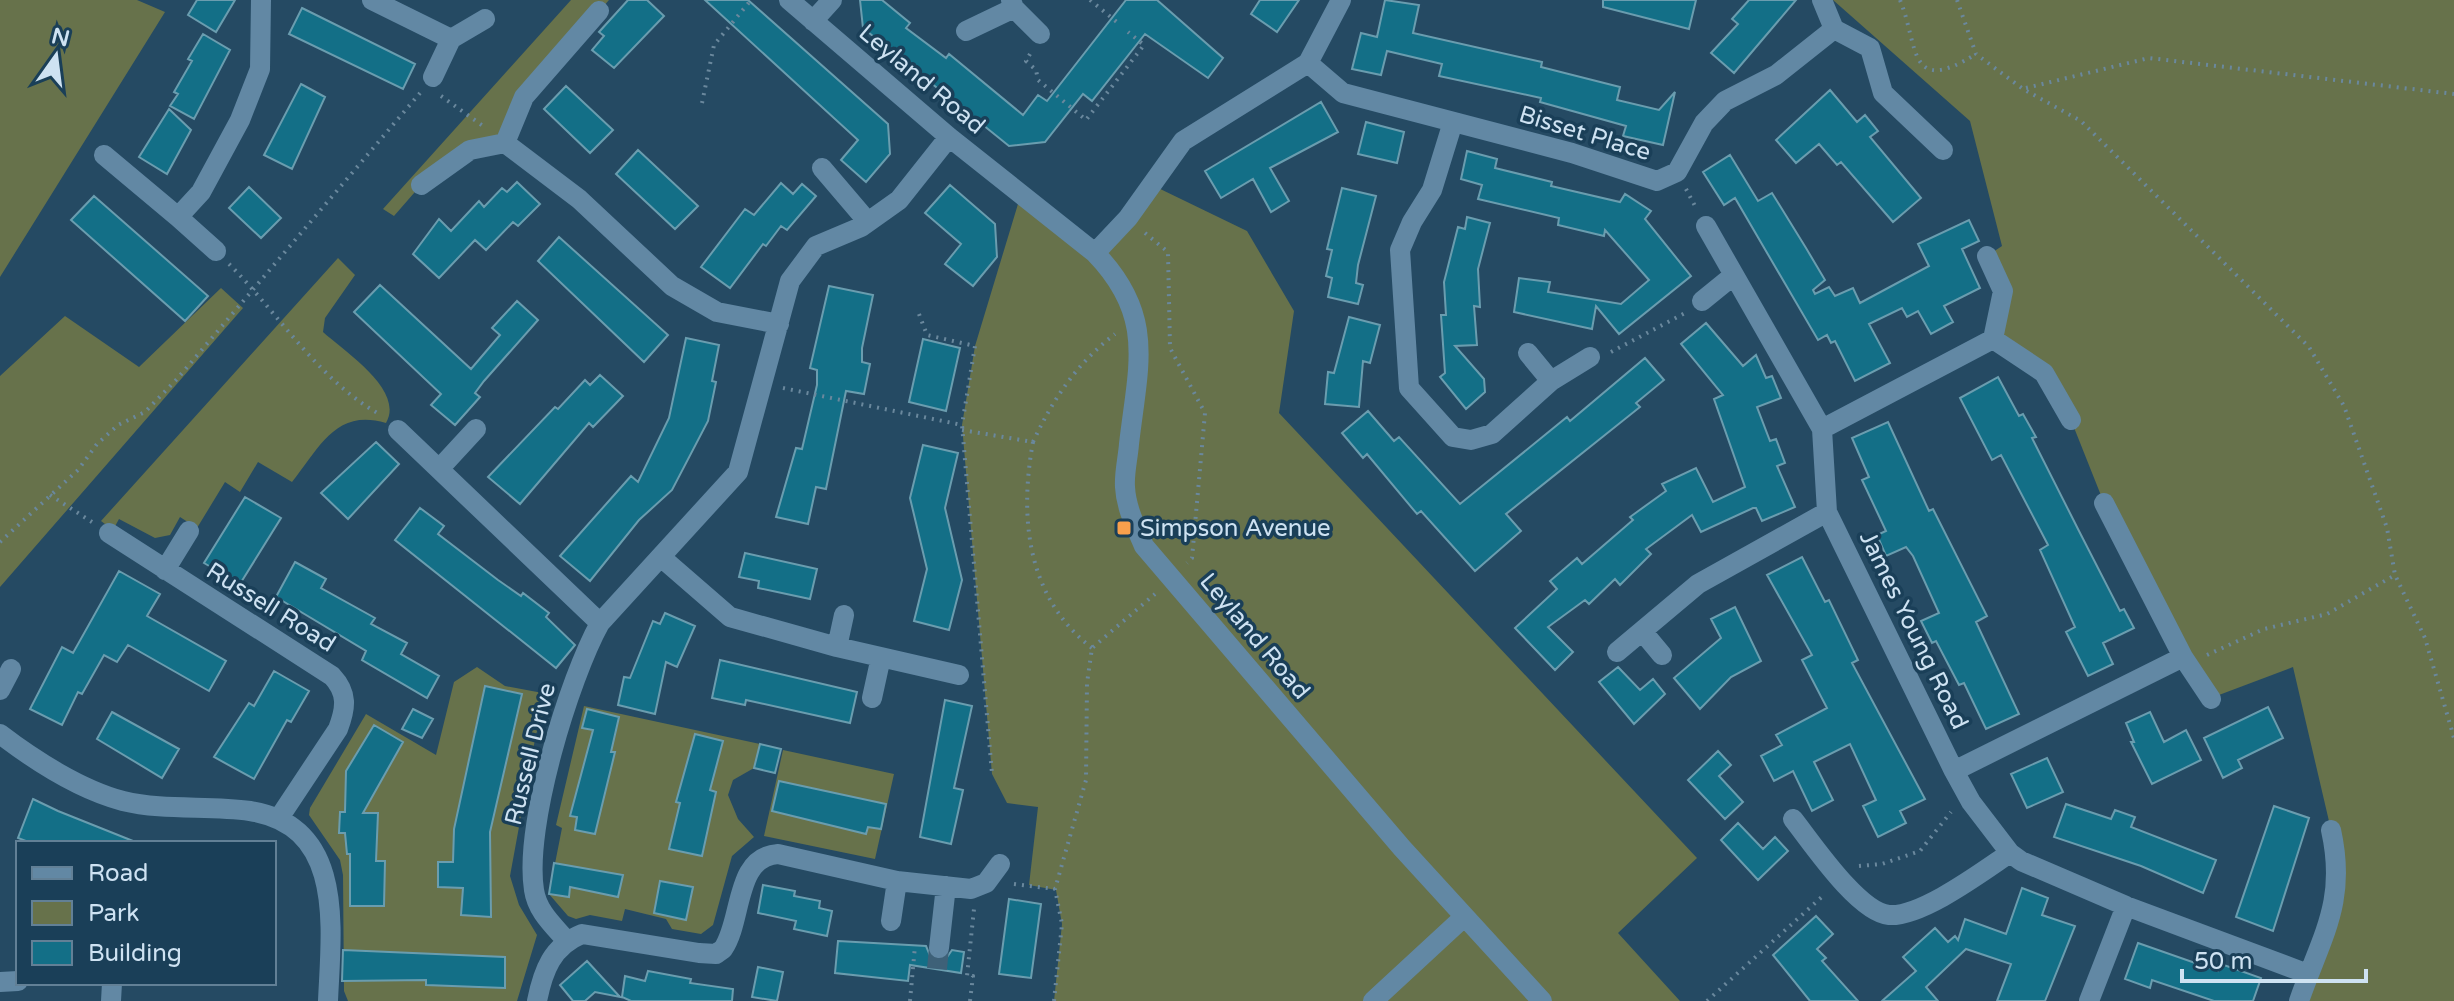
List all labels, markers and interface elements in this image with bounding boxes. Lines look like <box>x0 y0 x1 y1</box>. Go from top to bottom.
north arrow <box>16 16 96 96</box>
street label: Leyland Road <box>853 18 991 141</box>
text: N <box>49 23 72 52</box>
street label: Bisset Place <box>1515 100 1654 167</box>
place label: Simpson Avenue <box>1140 514 1331 543</box>
marker: Simpson Avenue <box>1115 519 1133 537</box>
street label: James Young Road <box>1853 526 1974 734</box>
street label: Russell Road <box>201 556 341 659</box>
street label: Leyland Road <box>1193 567 1316 705</box>
street label: Russell Drive <box>499 680 562 828</box>
legend <box>16 841 276 985</box>
text: Road <box>88 859 148 888</box>
text: Park <box>88 899 139 928</box>
scale bar <box>2182 933 2366 983</box>
text: Building <box>88 939 182 968</box>
text: 50 m <box>2194 947 2252 976</box>

